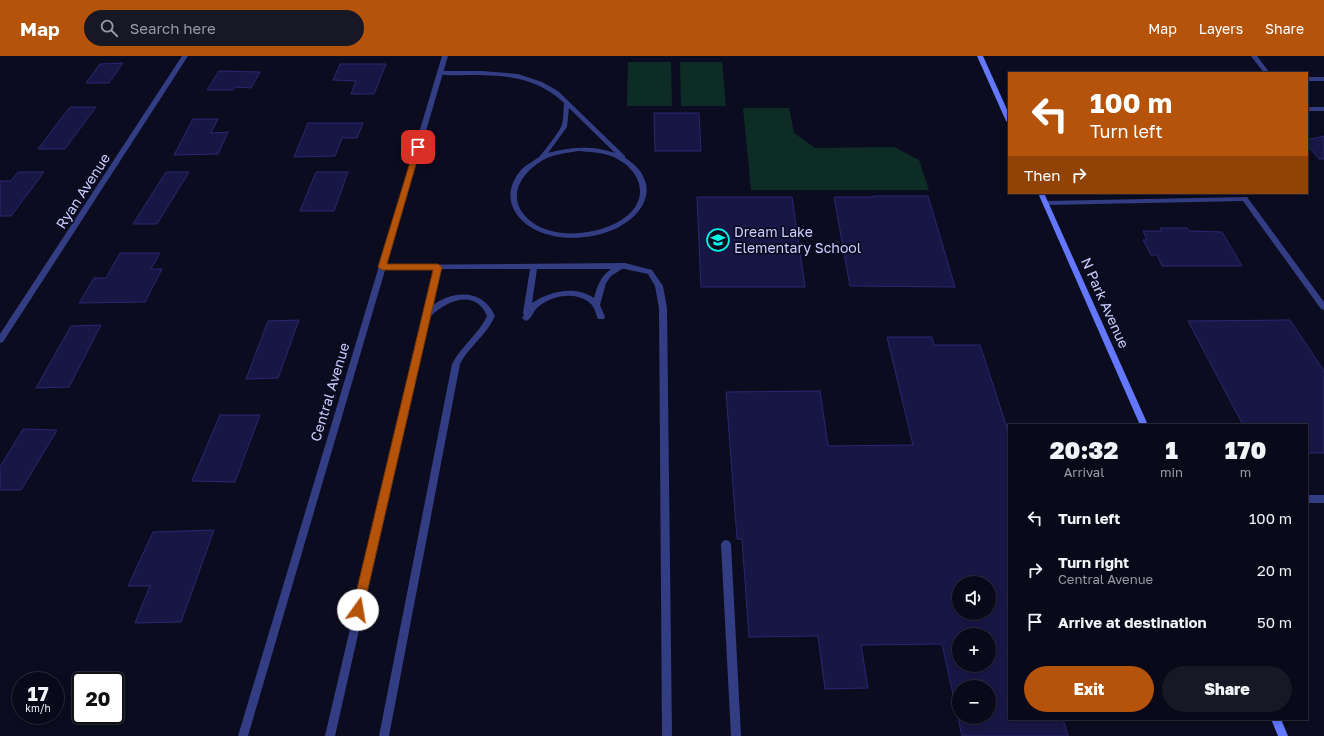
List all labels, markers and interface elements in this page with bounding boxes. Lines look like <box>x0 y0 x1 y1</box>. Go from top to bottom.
search box <box>84 10 364 46</box>
text: Map <box>20 17 60 40</box>
icon: search <box>98 17 120 39</box>
text: Search here <box>130 19 216 37</box>
text: Map <box>1148 20 1177 37</box>
text: Layers <box>1199 20 1243 37</box>
text: Share <box>1265 20 1304 37</box>
text: 100 m <box>1090 86 1172 119</box>
icon: left <box>1024 88 1076 140</box>
text: Turn left <box>1090 120 1163 142</box>
pin <box>401 130 435 164</box>
icon: arrive <box>407 136 429 158</box>
street label: Ryan Avenue <box>52 150 113 232</box>
icon: right <box>1068 164 1090 186</box>
text: Then <box>1024 166 1060 184</box>
place label: Dream Lake Elementary School <box>734 223 861 256</box>
school or university icon: Dream Lake Elementary School <box>705 227 731 253</box>
street label: N Park Avenue <box>1078 255 1133 351</box>
street label: Central Avenue <box>306 340 353 443</box>
text: 20:32 <box>1050 435 1118 464</box>
text: 1 <box>1165 435 1178 464</box>
text: 170 <box>1225 435 1266 464</box>
text: Arrival <box>1064 464 1104 480</box>
text: min <box>1160 464 1183 480</box>
text: m <box>1240 464 1251 480</box>
icon: left <box>1024 507 1046 529</box>
text: Turn left <box>1058 509 1120 527</box>
text: 100 m <box>1249 509 1292 527</box>
text: Turn right <box>1058 553 1129 571</box>
icon: right <box>1024 559 1046 581</box>
text: 20 m <box>1257 561 1292 579</box>
text: Central Avenue <box>1058 571 1153 587</box>
map controls <box>952 576 996 724</box>
button: sound <box>952 576 996 620</box>
position arrow <box>337 589 379 631</box>
icon: arrive <box>1024 611 1046 633</box>
text: Arrive at destination <box>1058 613 1207 631</box>
text: 50 m <box>1257 613 1292 631</box>
button: + <box>952 628 996 672</box>
button: Exit <box>1024 666 1154 712</box>
button: Share <box>1162 666 1292 712</box>
speed limit sign: 20 <box>72 672 124 724</box>
button: − <box>952 680 996 724</box>
text: 17 <box>27 681 49 705</box>
text: km/h <box>25 702 51 714</box>

